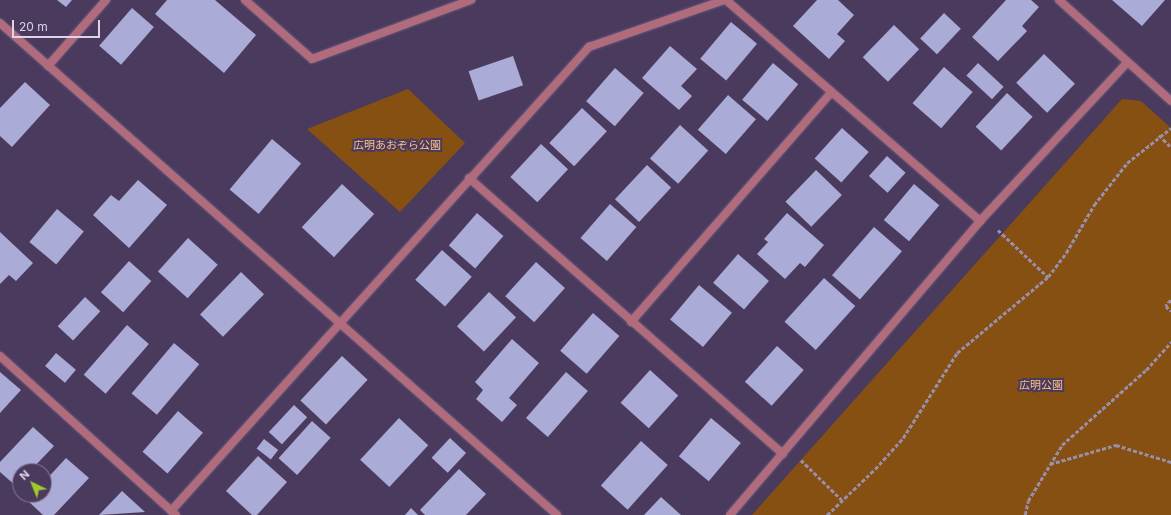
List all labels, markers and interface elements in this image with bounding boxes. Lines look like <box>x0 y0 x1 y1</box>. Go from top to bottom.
scale bar <box>14 12 102 38</box>
text: 20 m <box>19 19 48 34</box>
park label: 広明あおぞら公園 <box>353 138 441 152</box>
park label: 広明公園 <box>1019 378 1063 392</box>
north arrow <box>12 463 52 503</box>
text: N <box>17 467 32 483</box>

